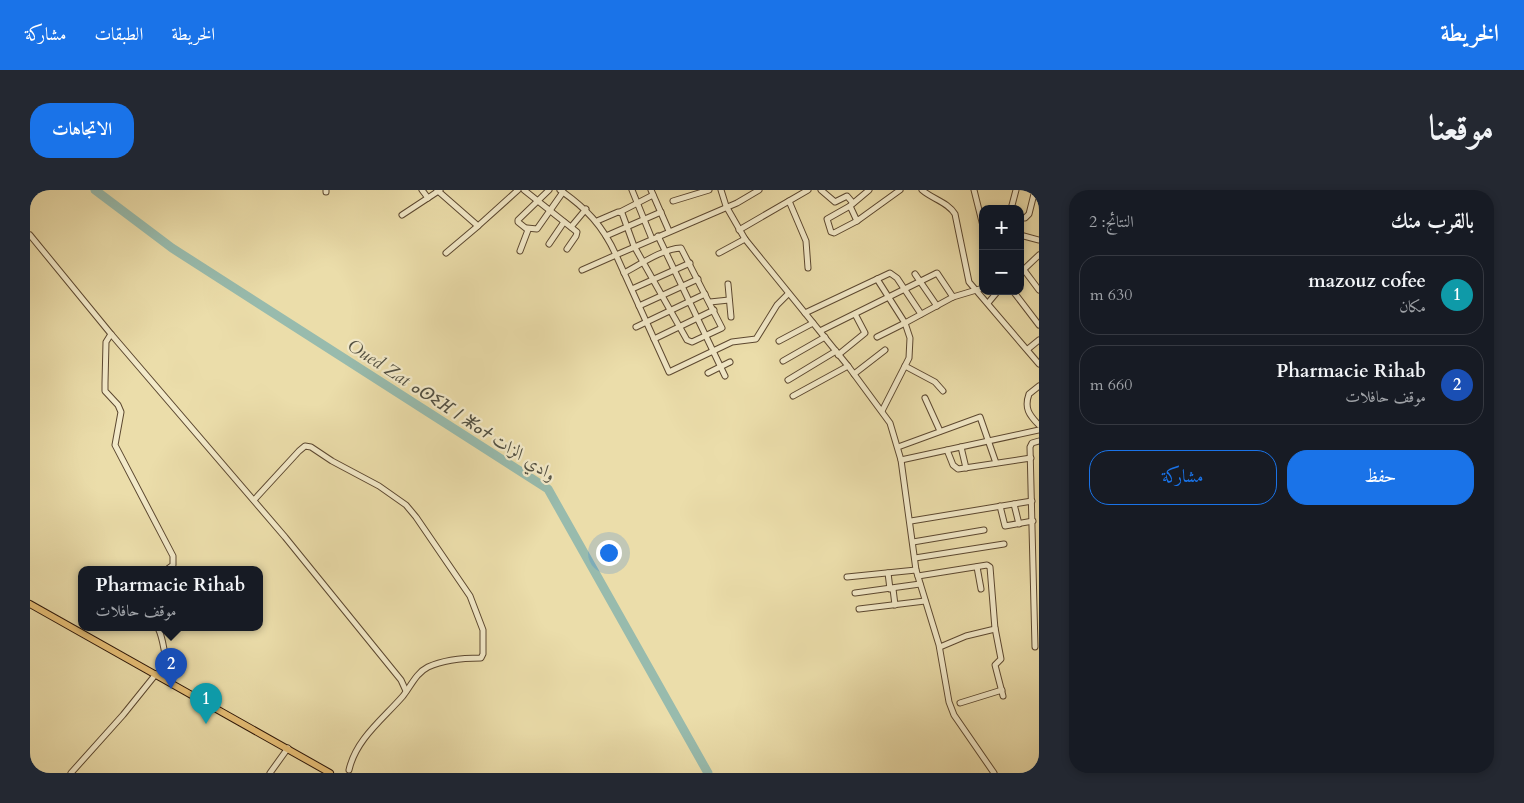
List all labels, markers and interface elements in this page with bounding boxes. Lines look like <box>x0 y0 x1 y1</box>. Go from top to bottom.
text: الخريطة <box>1441 17 1499 50</box>
text: مشاركة <box>25 22 66 47</box>
text: الطبقات <box>94 22 143 47</box>
text: الخريطة <box>171 22 215 47</box>
button: الاتجاهات <box>30 103 134 158</box>
text: موقعنا <box>1429 104 1494 152</box>
map controls <box>979 205 1024 295</box>
button: + <box>979 205 1024 250</box>
text: بالقرب منك <box>1391 207 1474 236</box>
text: النتائج: 2 <box>1089 211 1134 233</box>
button: − <box>979 250 1024 295</box>
text: mazouz cofee <box>1308 268 1426 294</box>
text: 630 m <box>1090 284 1132 306</box>
text: 1 <box>1453 284 1461 306</box>
text: مكان <box>1399 296 1426 318</box>
water label: Oued Zat ⴰⵙⵉⴼ ⵏ ⵥⴰⵜ وادي الزات <box>341 333 561 489</box>
text: Pharmacie Rihab <box>1276 358 1426 384</box>
text: 660 m <box>1090 374 1132 396</box>
text: 2 <box>1453 374 1461 396</box>
text: موقف حافلات <box>1345 386 1426 408</box>
button: مشاركة <box>1089 450 1277 505</box>
button: حفظ <box>1287 450 1474 505</box>
your location <box>596 540 622 566</box>
popup <box>78 566 263 631</box>
text: Pharmacie Rihab <box>96 572 245 598</box>
text: موقف حافلات <box>96 600 176 622</box>
pin: 2 <box>155 648 187 689</box>
pin: 1 <box>190 683 222 724</box>

